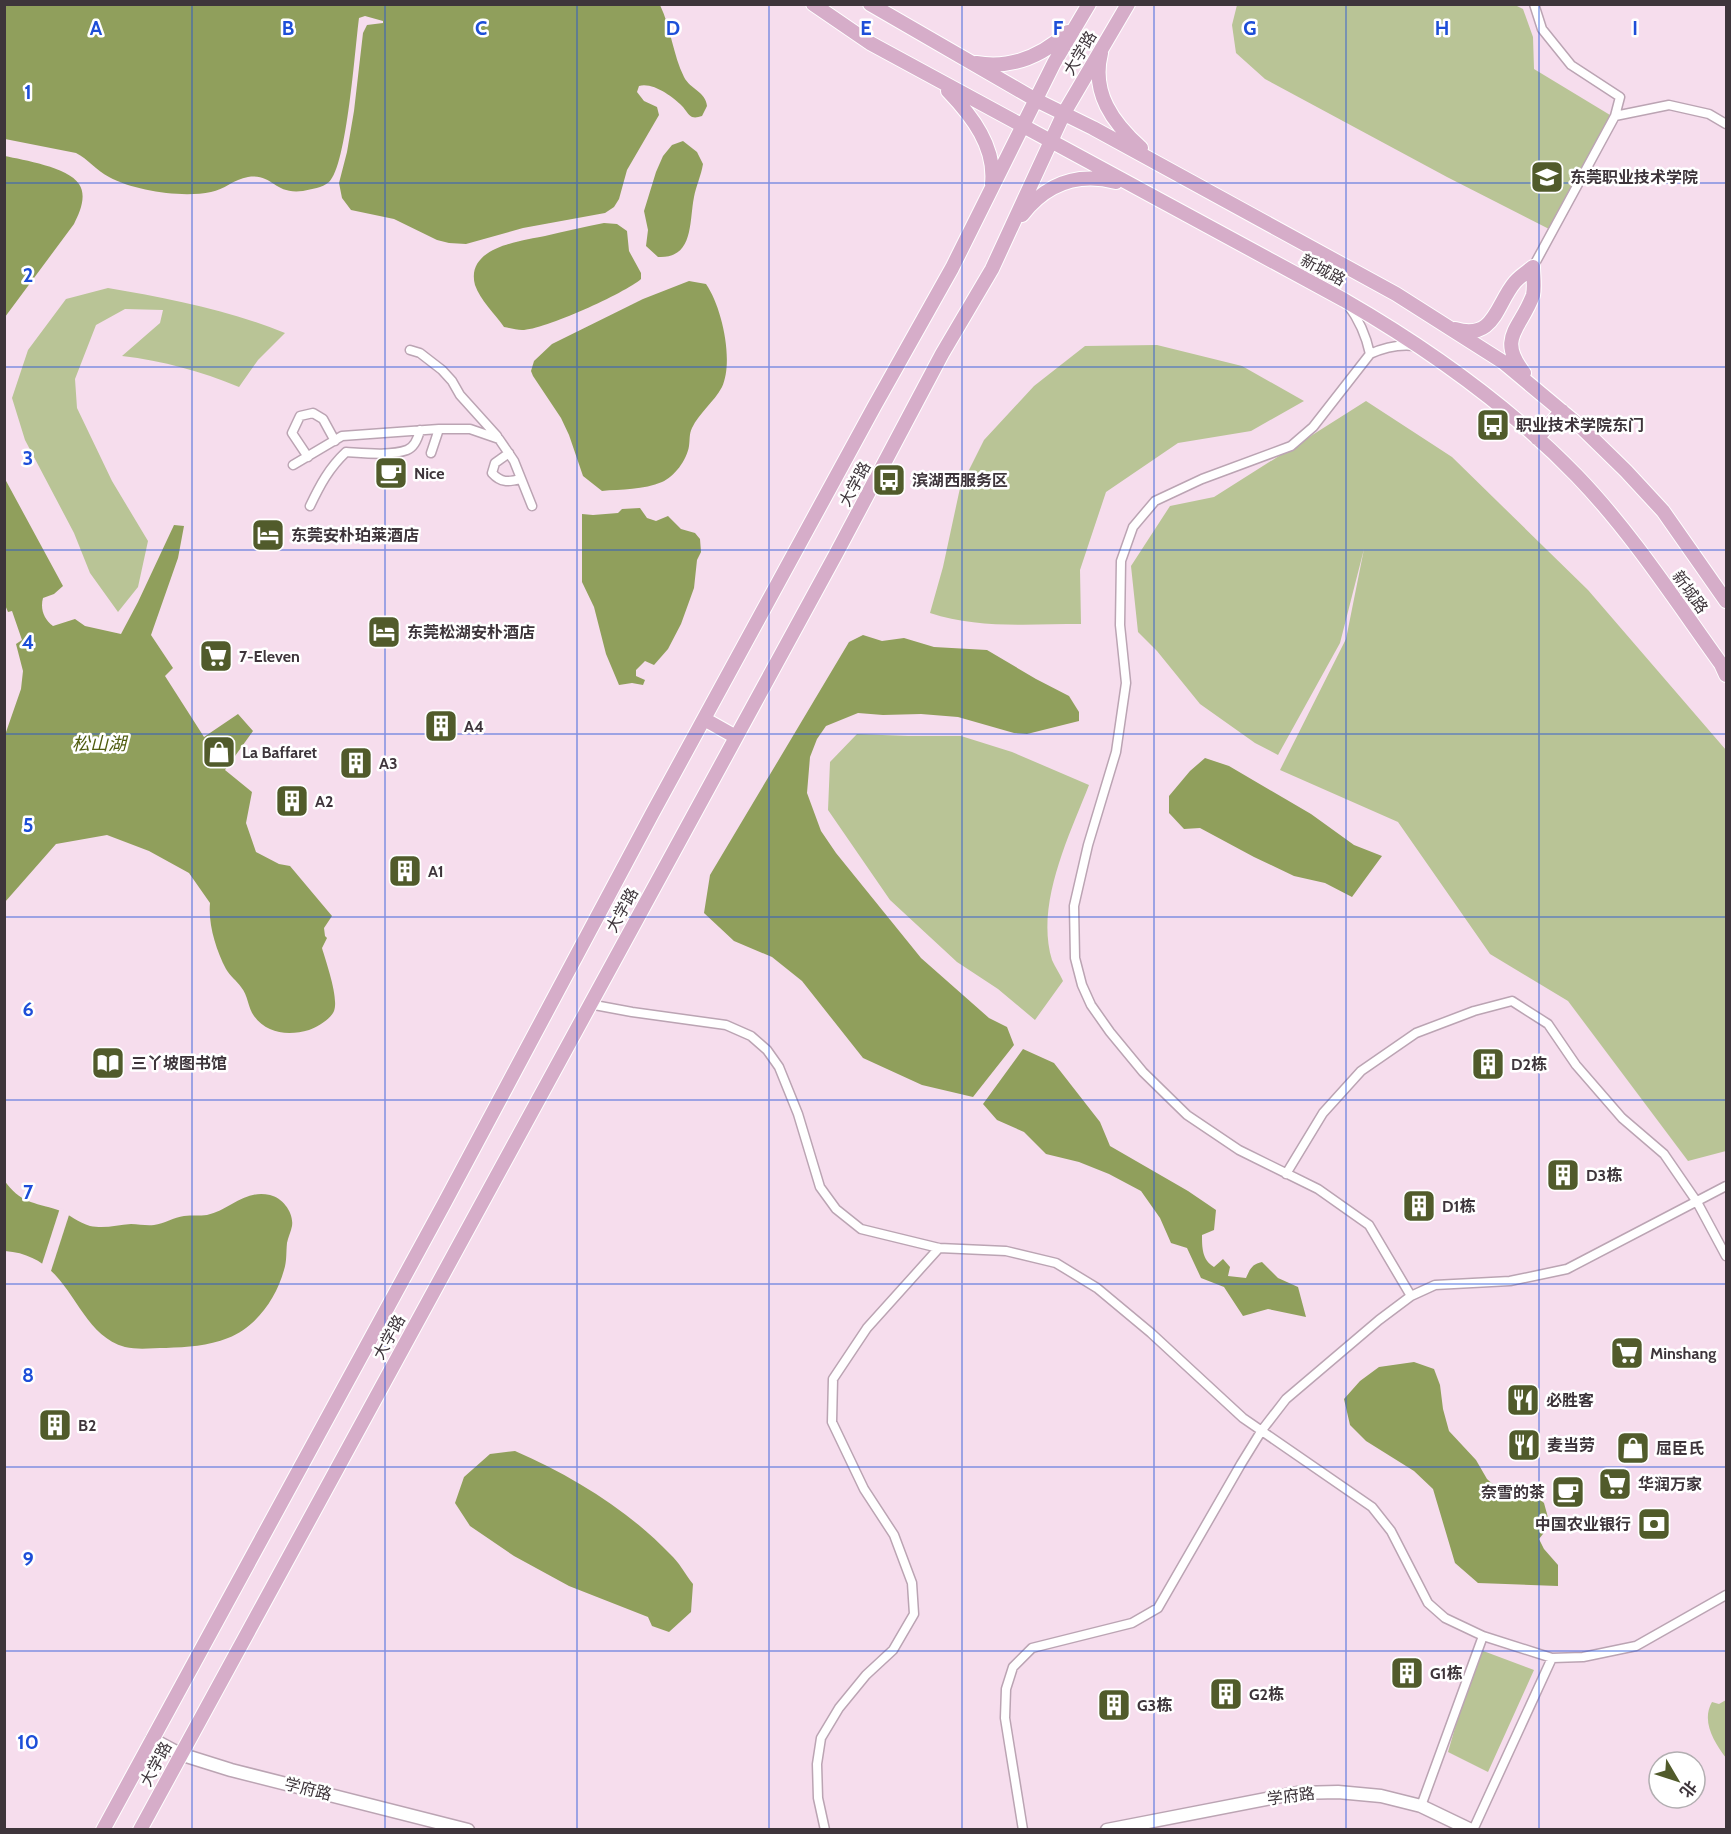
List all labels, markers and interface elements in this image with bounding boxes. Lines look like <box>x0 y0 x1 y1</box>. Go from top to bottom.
text: A <box>90 16 103 40</box>
text: B <box>282 16 294 40</box>
text: C <box>475 16 487 40</box>
text: D <box>666 16 680 40</box>
text: E <box>860 16 872 40</box>
text: F <box>1053 16 1064 40</box>
text: G <box>1243 16 1257 40</box>
text: H <box>1435 16 1449 40</box>
text: I <box>1632 16 1638 40</box>
street label: 大学路 <box>1059 28 1101 78</box>
text: 1 <box>24 80 32 104</box>
school or university icon: 东莞职业技术学院 <box>1529 159 1565 195</box>
place label: 东莞职业技术学院 <box>1570 168 1698 187</box>
street label: 新城路 <box>1297 250 1349 290</box>
text: 2 <box>23 263 33 287</box>
bus stop icon: 职业技术学院东门 <box>1475 407 1511 443</box>
place label: 职业技术学院东门 <box>1516 416 1644 435</box>
text: 3 <box>23 446 33 470</box>
cafe icon: Nice <box>373 455 409 491</box>
street label: 大学路 <box>835 458 875 510</box>
bus stop icon: 滨湖西服务区 <box>871 462 907 498</box>
place label: Nice <box>414 464 444 483</box>
place label: 滨湖西服务区 <box>912 471 1008 490</box>
hotel icon: 东莞安朴珀莱酒店 <box>250 517 286 553</box>
place label: 东莞安朴珀莱酒店 <box>291 526 419 545</box>
street label: 新城路 <box>1668 567 1712 617</box>
hotel icon: 东莞松湖安朴酒店 <box>366 614 402 650</box>
place label: 东莞松湖安朴酒店 <box>407 623 535 642</box>
text: 4 <box>22 630 34 654</box>
supermarket icon: 7-Eleven <box>198 638 234 674</box>
place label: 7-Eleven <box>239 647 300 666</box>
building icon: A4 <box>423 708 459 744</box>
place label: A4 <box>464 717 484 736</box>
water label: 松山湖 <box>72 733 129 755</box>
shop icon: La Baffaret <box>201 734 237 770</box>
place label: La Baffaret <box>242 743 318 762</box>
building icon: A3 <box>338 745 374 781</box>
place label: A3 <box>379 754 398 773</box>
building icon: A2 <box>274 783 310 819</box>
place label: A2 <box>315 792 333 811</box>
text: 5 <box>23 813 33 837</box>
building icon: A1 <box>387 853 423 889</box>
place label: A1 <box>428 862 444 881</box>
street label: 大学路 <box>602 884 642 936</box>
text: 6 <box>22 997 34 1021</box>
library icon: 三丫坡图书馆 <box>90 1045 126 1081</box>
building icon: D2栋 <box>1470 1046 1506 1082</box>
place label: 三丫坡图书馆 <box>131 1054 227 1073</box>
place label: D2栋 <box>1511 1055 1547 1074</box>
building icon: D3栋 <box>1545 1157 1581 1193</box>
place label: D3栋 <box>1586 1166 1622 1185</box>
text: 7 <box>23 1180 34 1204</box>
building icon: D1栋 <box>1401 1188 1437 1224</box>
place label: D1栋 <box>1442 1197 1475 1216</box>
street label: 大学路 <box>369 1311 409 1363</box>
supermarket icon: Minshang <box>1609 1335 1645 1371</box>
place label: Minshang <box>1650 1344 1716 1363</box>
text: 8 <box>22 1363 34 1387</box>
restaurant icon: 必胜客 <box>1505 1382 1541 1418</box>
place label: 必胜客 <box>1546 1391 1594 1410</box>
building icon: B2 <box>37 1407 73 1443</box>
place label: B2 <box>78 1416 96 1435</box>
restaurant icon: 麦当劳 <box>1506 1427 1542 1463</box>
shop icon: 屈臣氏 <box>1615 1430 1651 1466</box>
place label: 麦当劳 <box>1547 1436 1595 1455</box>
place label: 屈臣氏 <box>1656 1439 1704 1458</box>
supermarket icon: 华润万家 <box>1597 1466 1633 1502</box>
cafe icon: 奈雪的茶 <box>1550 1474 1586 1510</box>
place label: 华润万家 <box>1638 1475 1702 1494</box>
place label: 奈雪的茶 <box>1481 1483 1545 1502</box>
bank icon: 中国农业银行 <box>1636 1506 1672 1542</box>
place label: 中国农业银行 <box>1535 1515 1631 1534</box>
text: 9 <box>22 1547 34 1571</box>
building icon: G1栋 <box>1389 1655 1425 1691</box>
place label: G1栋 <box>1430 1664 1463 1683</box>
building icon: G2栋 <box>1208 1676 1244 1712</box>
place label: G2栋 <box>1249 1685 1284 1704</box>
building icon: G3栋 <box>1096 1687 1132 1723</box>
place label: G3栋 <box>1137 1696 1172 1715</box>
text: 10 <box>17 1730 39 1754</box>
street label: 大学路 <box>136 1738 176 1790</box>
north arrow <box>1647 1750 1707 1810</box>
street label: 学府路 <box>282 1774 334 1804</box>
text: 北 <box>1676 1777 1701 1801</box>
street label: 学府路 <box>1266 1784 1316 1808</box>

